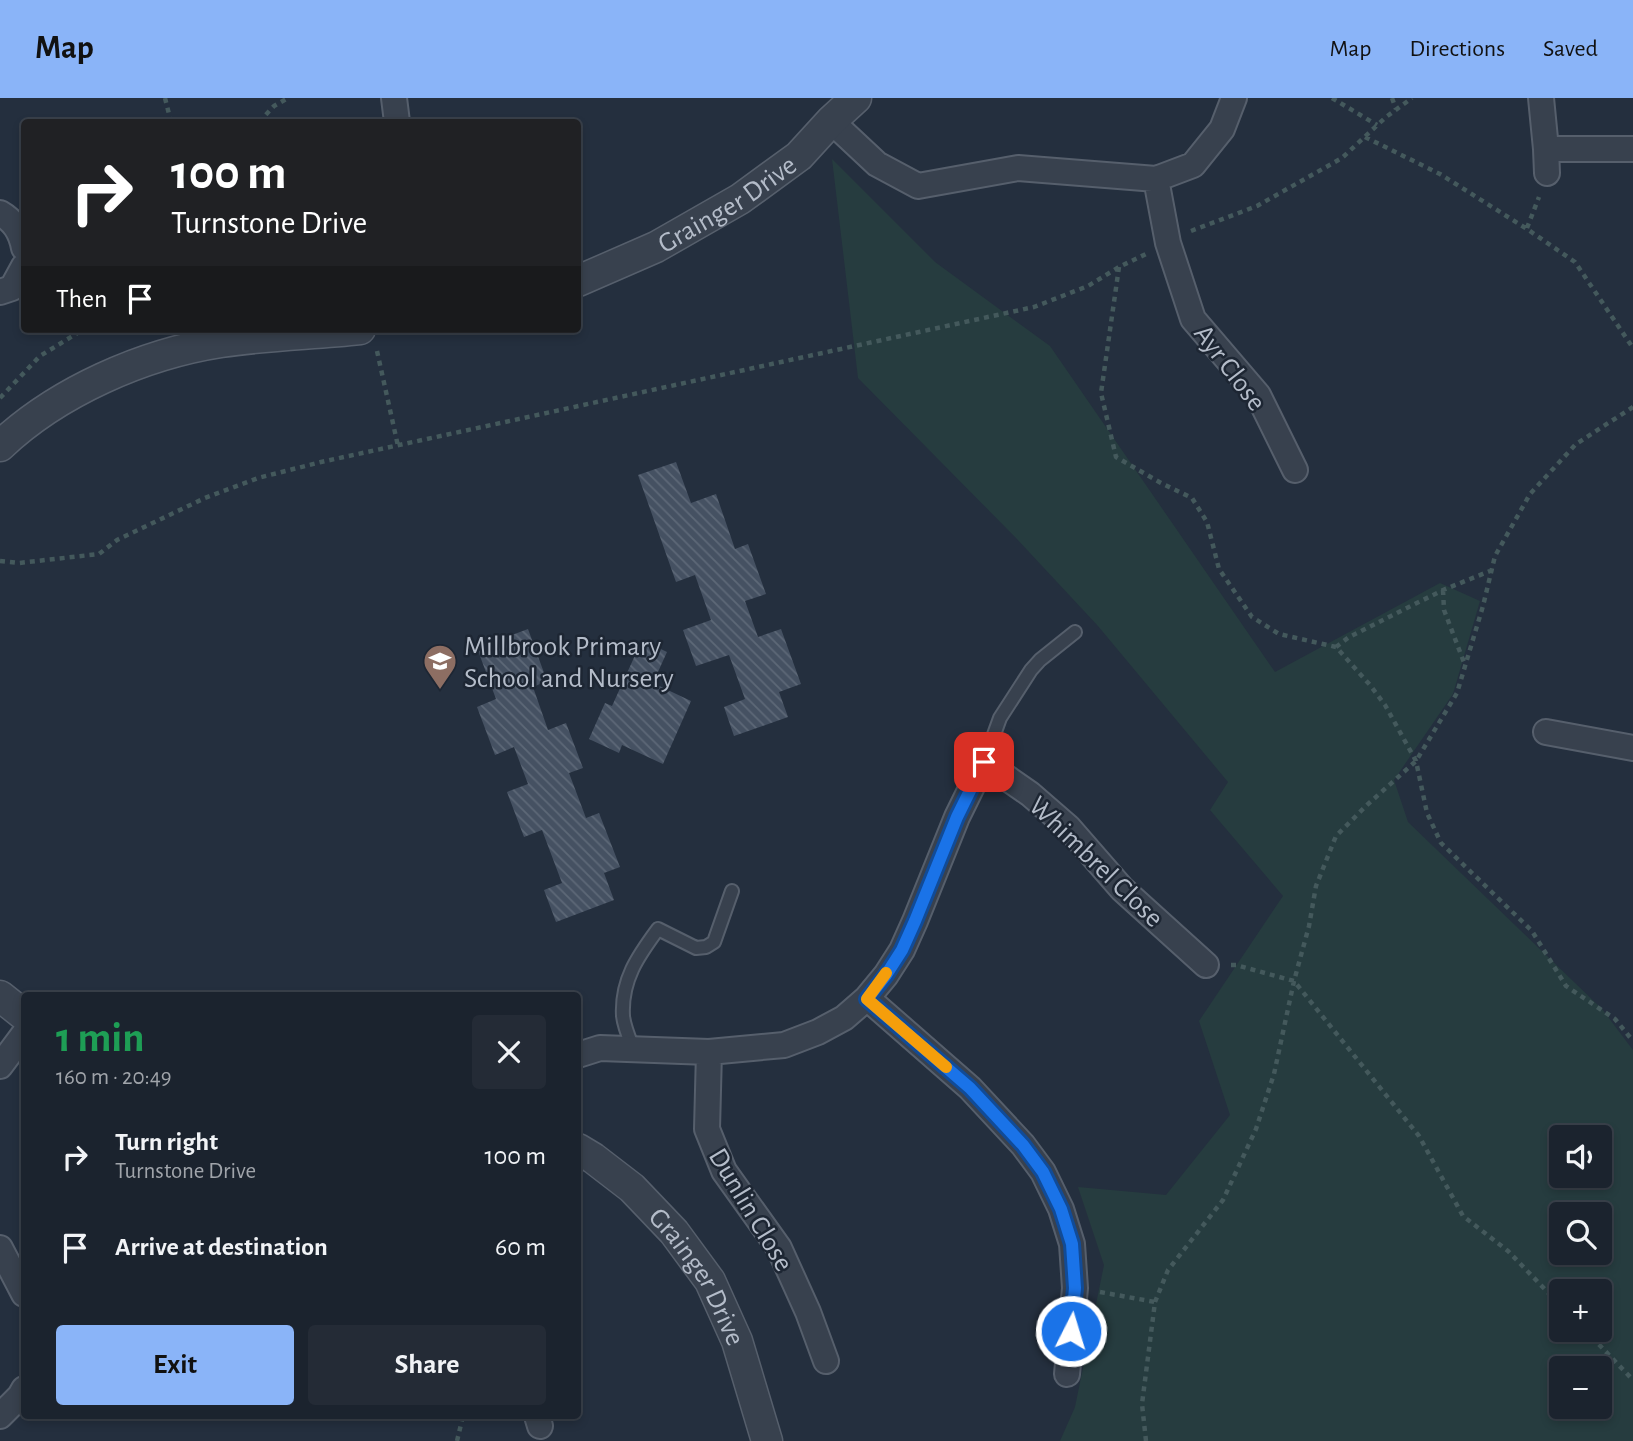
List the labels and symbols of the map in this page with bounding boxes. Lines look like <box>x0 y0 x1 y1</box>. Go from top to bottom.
street label: Grainger Drive <box>654 151 802 259</box>
street label: Ayr Close <box>1188 320 1271 416</box>
place label: Millbrook Primary School and Nursery <box>464 633 674 693</box>
school or university icon: Millbrook Primary School and Nursery <box>421 642 459 691</box>
pin <box>954 732 1014 792</box>
street label: Whimbrel Close <box>1023 792 1168 933</box>
street label: Dunlin Close <box>703 1144 798 1276</box>
street label: Grainger Drive <box>643 1203 749 1350</box>
position arrow <box>1034 1294 1108 1368</box>

